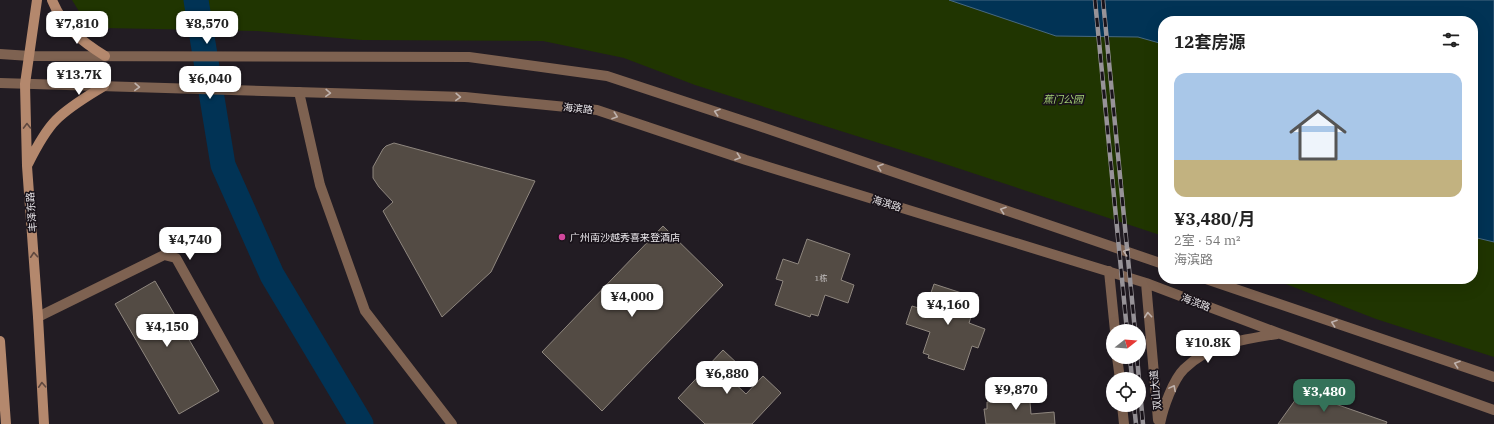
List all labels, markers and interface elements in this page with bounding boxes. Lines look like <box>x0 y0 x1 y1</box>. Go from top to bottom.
pin: ¥7,810 <box>44 11 110 45</box>
pin: ¥8,570 <box>174 11 240 45</box>
text: ¥7,810 <box>55 15 99 32</box>
text: ¥8,570 <box>185 15 229 32</box>
icon: filters <box>1440 29 1462 51</box>
text: 12套房源 <box>1174 31 1245 53</box>
pin: ¥13.7K <box>46 62 112 96</box>
text: ¥13.7K <box>56 66 102 83</box>
pin: ¥6,040 <box>177 66 243 100</box>
text: ¥6,040 <box>188 70 232 87</box>
one-way arrow <box>134 83 140 91</box>
one-way arrow <box>325 89 331 97</box>
one-way arrow <box>455 93 461 101</box>
park label: 蕉门公园 <box>1043 93 1085 106</box>
icon: home <box>1282 99 1354 171</box>
street label: 海滨路 <box>562 100 594 117</box>
one-way arrow <box>714 108 721 117</box>
one-way arrow <box>611 111 618 120</box>
one-way arrow <box>23 123 31 129</box>
one-way arrow <box>734 152 741 161</box>
one-way arrow <box>877 164 884 172</box>
street label: 丰泽东路 <box>24 192 39 232</box>
street label: 海滨路 <box>871 193 903 214</box>
one-way arrow <box>1000 206 1007 214</box>
text: ¥3,480/月 <box>1174 208 1255 230</box>
pin: ¥4,740 <box>157 227 223 261</box>
text: ¥4,740 <box>168 231 212 248</box>
place label: 广州南沙越秀喜来登酒店 <box>570 231 680 244</box>
marker: 广州南沙越秀喜来登酒店 <box>557 232 567 242</box>
text: 2室 · 54 m² <box>1174 232 1241 249</box>
one-way arrow <box>1123 248 1130 256</box>
text: 海滨路 <box>1174 251 1213 268</box>
one-way arrow <box>29 252 38 258</box>
house number: 1栋 <box>815 273 827 283</box>
pin: ¥4,000 <box>599 284 665 318</box>
text: ¥4,000 <box>610 288 654 305</box>
street label: 海滨路 <box>1179 291 1212 314</box>
pin: ¥4,160 <box>915 292 981 326</box>
text: ¥4,160 <box>926 296 970 313</box>
one-way arrow <box>1144 312 1153 318</box>
pin: ¥4,150 <box>134 314 200 348</box>
text: ¥4,150 <box>145 318 189 335</box>
one-way arrow <box>1331 319 1338 327</box>
north arrow <box>1106 324 1146 364</box>
map controls <box>1106 324 1146 412</box>
pin: ¥10.8K <box>1175 330 1241 364</box>
text: ¥10.8K <box>1185 334 1231 351</box>
one-way arrow <box>1454 360 1461 369</box>
pin: ¥6,880 <box>694 361 760 395</box>
text: ¥6,880 <box>705 365 749 382</box>
street label: 双山大道 <box>1147 369 1164 411</box>
button: locate <box>1106 372 1146 412</box>
pin: ¥9,870 <box>983 377 1049 411</box>
pin: ¥3,480 <box>1291 379 1357 413</box>
text: ¥9,870 <box>994 381 1038 398</box>
one-way arrow <box>38 382 46 388</box>
text: ¥3,480 <box>1302 383 1346 400</box>
one-way arrow <box>1168 384 1176 392</box>

